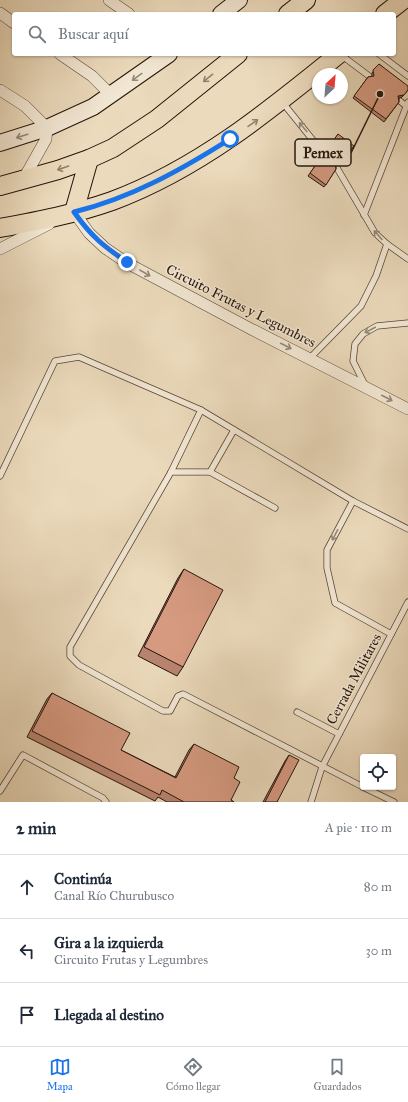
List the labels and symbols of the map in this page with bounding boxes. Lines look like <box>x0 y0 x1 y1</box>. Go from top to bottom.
north arrow <box>312 68 348 104</box>
one-way arrow <box>132 73 143 81</box>
one-way arrow <box>202 74 213 83</box>
one-way arrow <box>247 119 258 127</box>
one-way arrow <box>298 122 307 133</box>
route start <box>221 130 239 148</box>
one-way arrow <box>17 132 29 140</box>
callout: Pemex <box>295 139 351 166</box>
text: Pemex <box>303 144 343 162</box>
one-way arrow <box>57 165 69 173</box>
one-way arrow <box>373 230 382 240</box>
route end <box>118 253 136 271</box>
street label: Circuito Frutas y Legumbres <box>163 261 319 351</box>
one-way arrow <box>139 270 151 278</box>
one-way arrow <box>364 326 376 334</box>
one-way arrow <box>280 343 292 351</box>
one-way arrow <box>381 394 393 402</box>
one-way arrow <box>330 529 338 541</box>
street label: Cerrada Militares <box>323 631 385 727</box>

